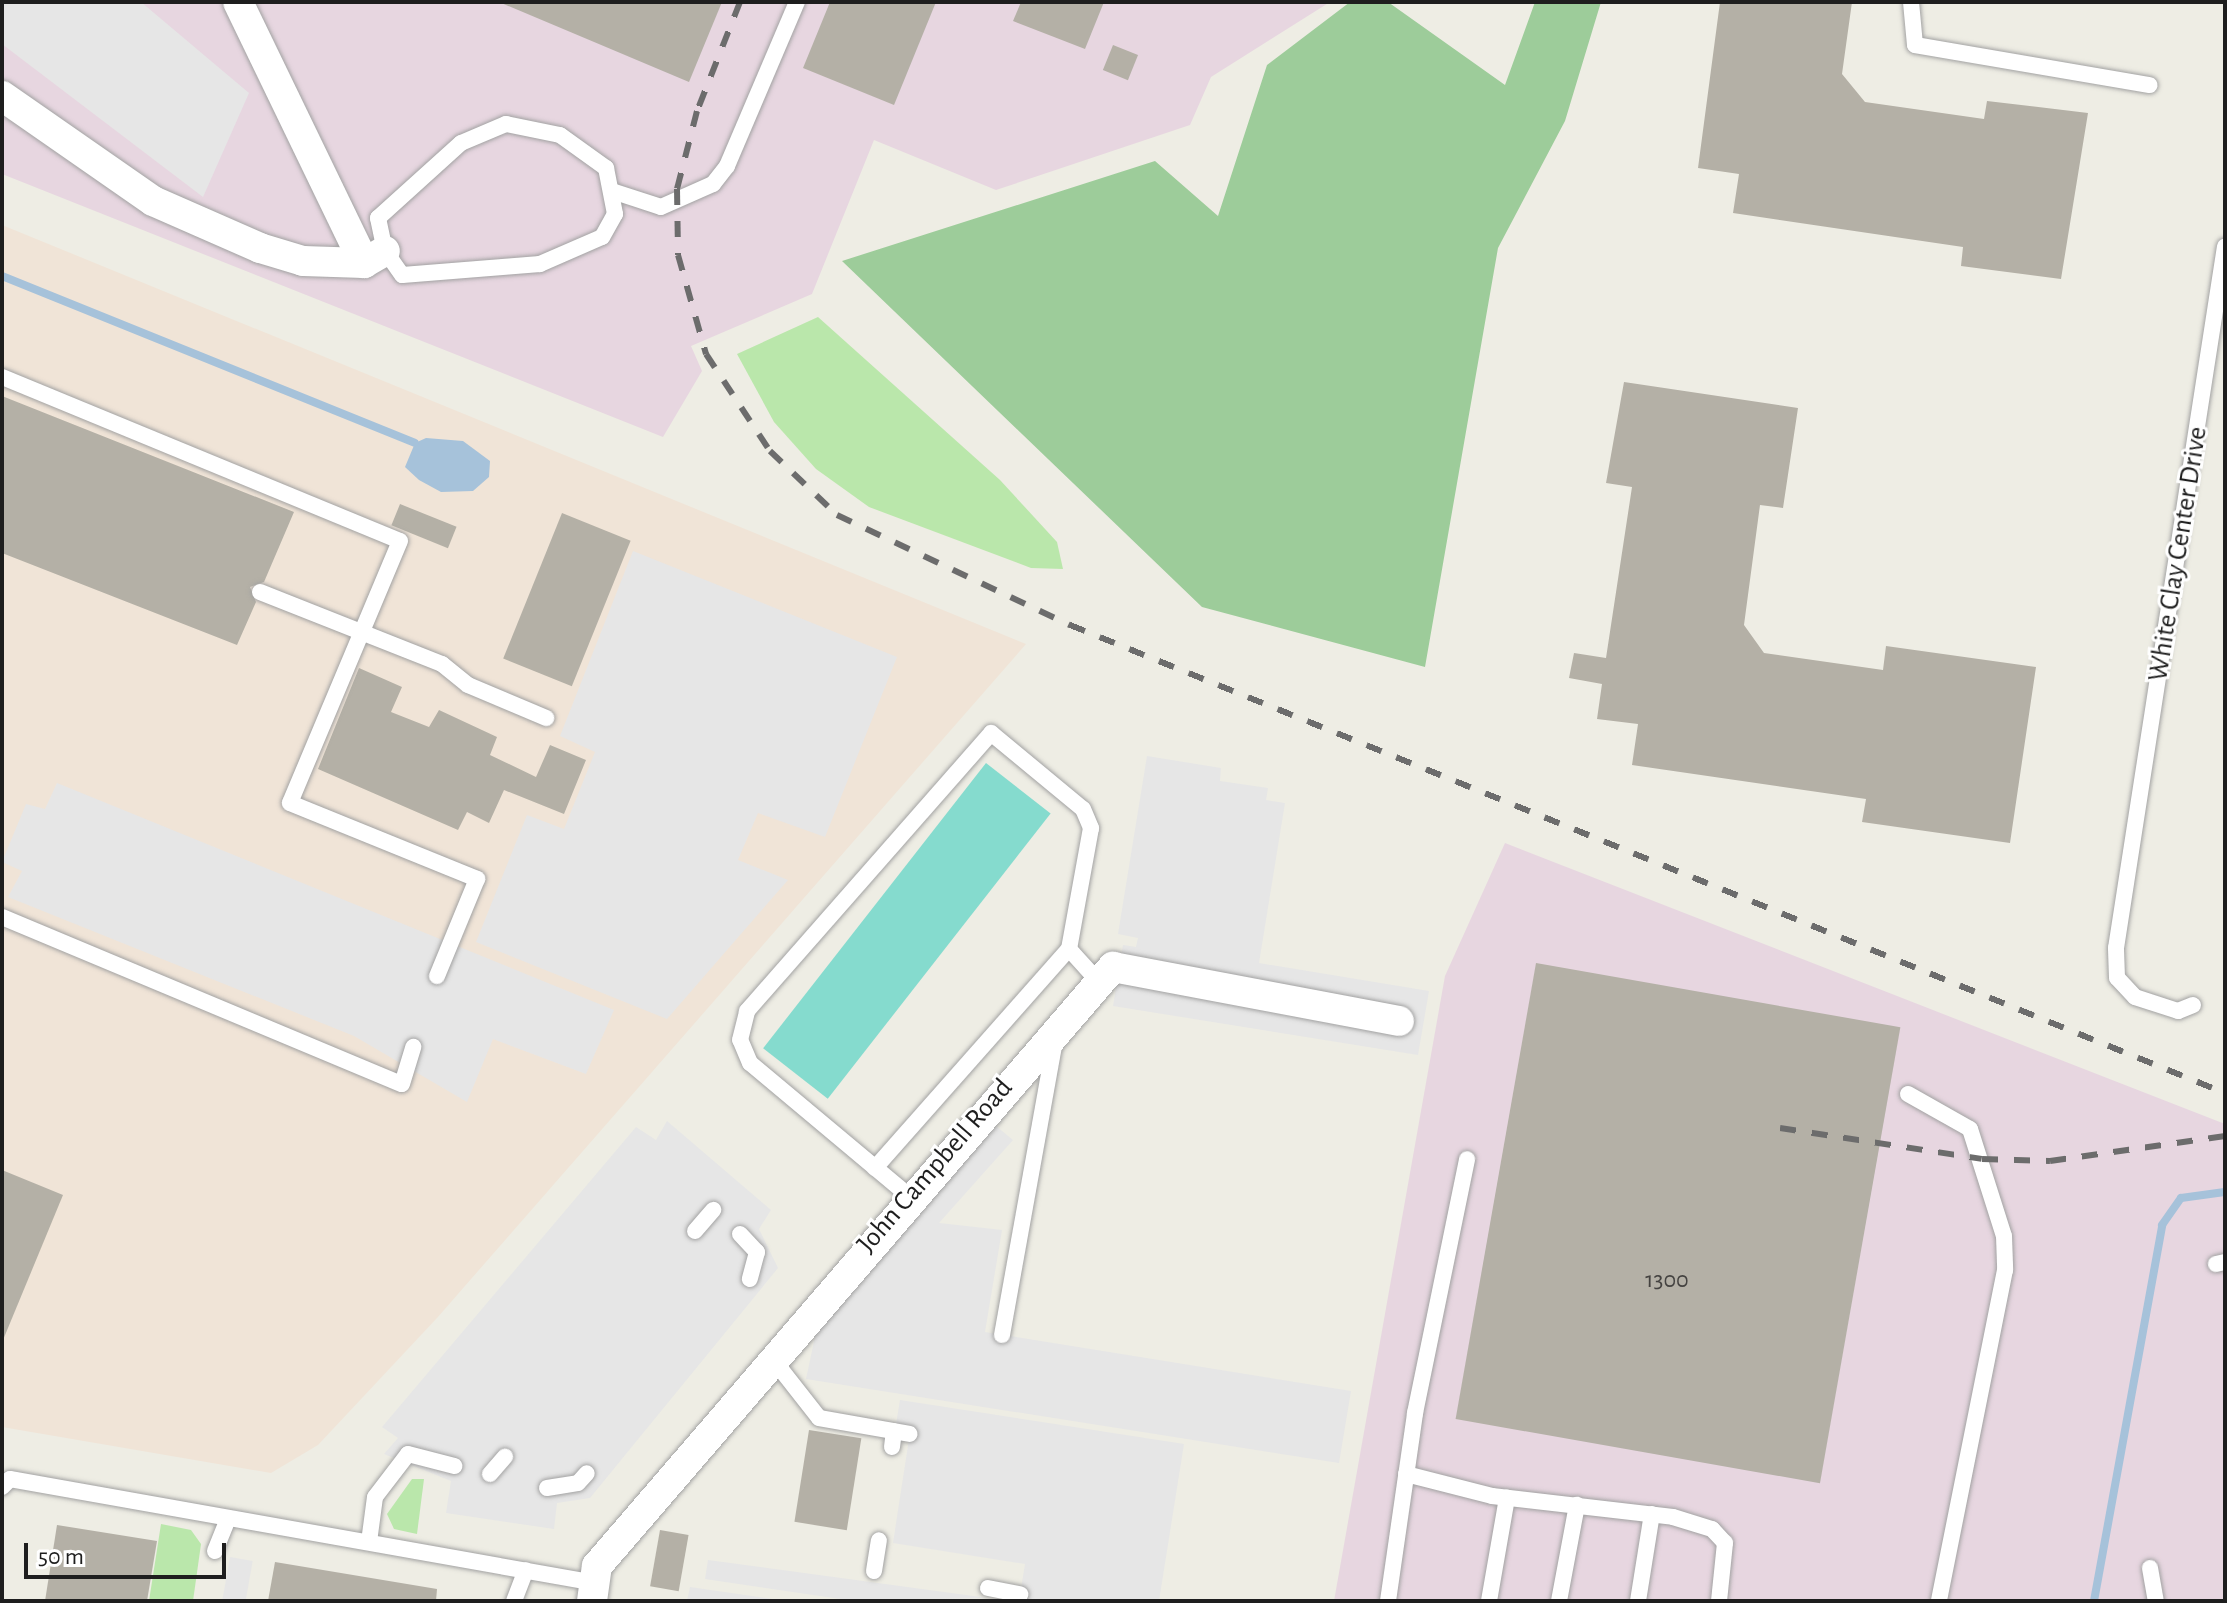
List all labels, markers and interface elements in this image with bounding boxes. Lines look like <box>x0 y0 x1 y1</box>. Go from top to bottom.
street label: White Clay Center Drive <box>2141 424 2215 684</box>
street label: John Campbell Road <box>850 1072 1020 1260</box>
house number: 1300 <box>1645 1267 1689 1295</box>
scale bar <box>28 1527 230 1577</box>
text: 50 m <box>38 1545 84 1569</box>

